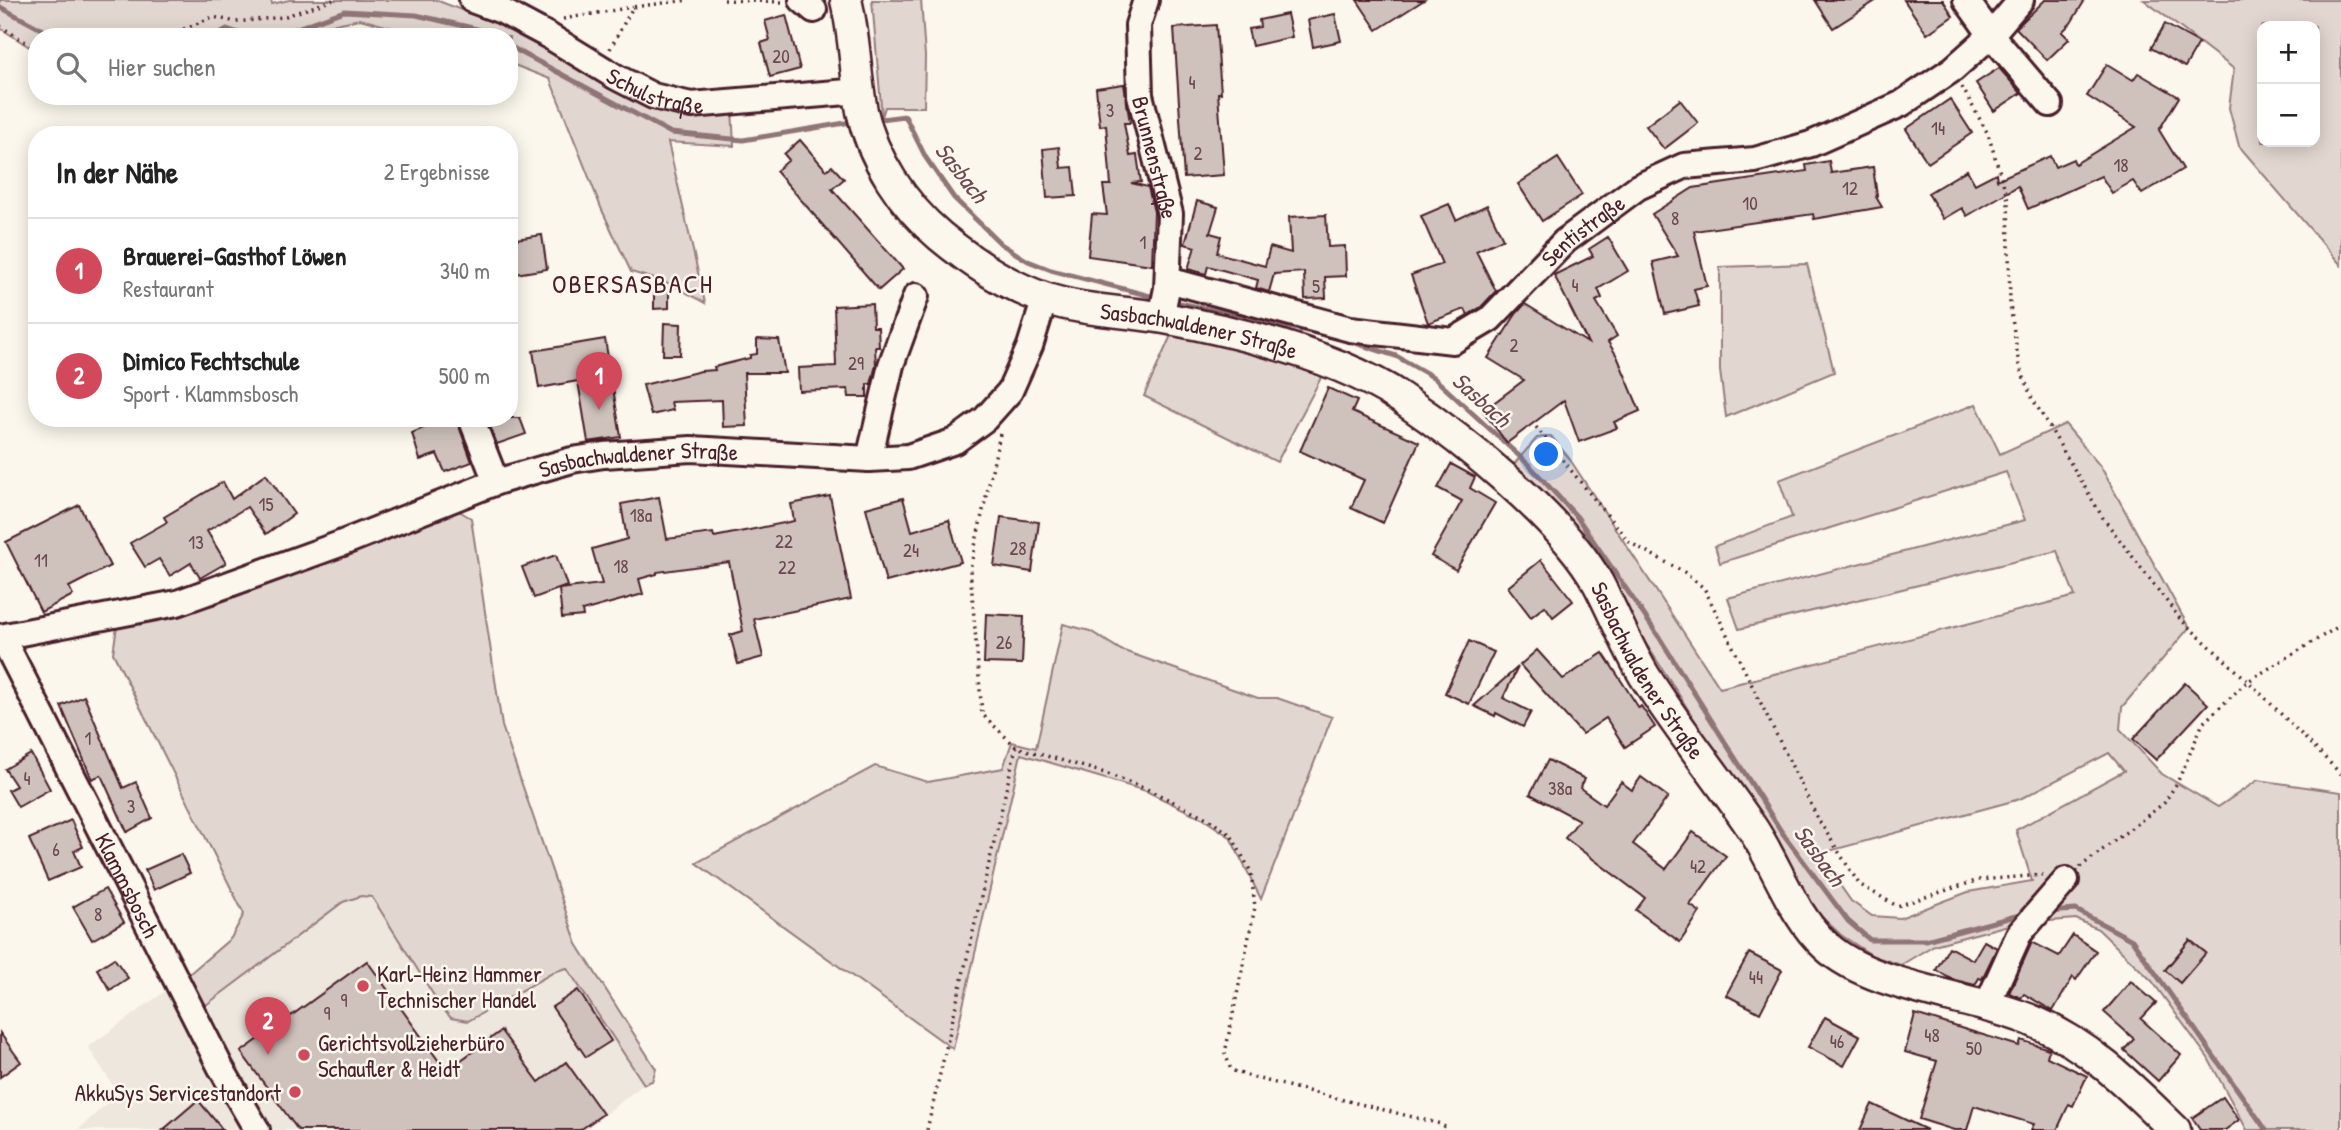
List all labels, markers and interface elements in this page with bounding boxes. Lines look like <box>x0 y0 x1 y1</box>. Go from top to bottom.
map controls <box>2257 21 2320 147</box>
button: + <box>2257 21 2320 84</box>
search box <box>28 28 518 105</box>
house number: 20 <box>772 43 790 69</box>
icon: search <box>52 48 90 86</box>
text: Hier suchen <box>108 49 216 84</box>
street label: Schulstraße <box>601 60 704 121</box>
house number: 4 <box>1188 69 1196 95</box>
button: − <box>2257 84 2320 147</box>
street label: Brunnenstraße <box>1125 93 1186 220</box>
house number: 3 <box>1106 97 1114 123</box>
house number: 14 <box>1931 115 1945 141</box>
water label: Sasbach <box>928 135 997 210</box>
house number: 2 <box>1194 140 1203 166</box>
text: In der Nähe <box>56 152 178 192</box>
house number: 18 <box>2113 152 2129 178</box>
text: 2 Ergebnisse <box>384 156 490 187</box>
house number: 12 <box>1842 175 1858 201</box>
street label: Sentistraße <box>1534 187 1631 273</box>
house number: 10 <box>1742 190 1758 216</box>
house number: 8 <box>1671 205 1679 231</box>
house number: 1 <box>1140 229 1147 255</box>
text: Brauerei-Gasthof Löwen <box>123 238 346 273</box>
text: 1 <box>75 255 83 286</box>
text: 340 m <box>440 255 490 286</box>
district label: OBERSASBACH <box>552 266 714 301</box>
house number: 4 <box>1571 272 1579 298</box>
text: Restaurant <box>123 273 214 304</box>
house number: 5 <box>1312 273 1320 299</box>
street label: Sasbachwaldener Straße <box>1099 295 1302 365</box>
house number: 2 <box>1510 332 1519 358</box>
text: Dimico Fechtschule <box>123 343 300 378</box>
house number: 29 <box>848 350 864 376</box>
pin: 1 <box>576 352 622 410</box>
text: 2 <box>74 360 84 391</box>
text: 500 m <box>439 360 490 391</box>
water label: Sasbach <box>1446 364 1520 435</box>
text: Sport · Klammsbosch <box>123 378 298 409</box>
street label: Sasbachwaldener Straße <box>535 433 739 484</box>
your location <box>1529 437 1563 471</box>
house number: 15 <box>259 491 273 517</box>
house number: 18a <box>630 502 653 528</box>
house number: 22 <box>775 528 793 554</box>
house number: 13 <box>188 529 204 555</box>
house number: 28 <box>1009 535 1027 561</box>
house number: 24 <box>903 537 919 563</box>
house number: 11 <box>34 547 48 573</box>
house number: 18 <box>613 553 629 579</box>
house number: 22 <box>778 554 796 580</box>
street label: Sasbachwaldener Straße <box>1584 576 1713 765</box>
house number: 26 <box>996 629 1012 655</box>
house number: 1 <box>85 725 92 751</box>
house number: 4 <box>23 765 31 791</box>
house number: 38a <box>1548 775 1573 801</box>
house number: 3 <box>127 793 135 819</box>
water label: Sasbach <box>1787 818 1854 894</box>
street label: Klammsbosch <box>88 827 168 943</box>
house number: 6 <box>52 836 60 862</box>
house number: 42 <box>1690 853 1706 879</box>
house number: 8 <box>94 901 102 927</box>
place label: Karl-Heinz Hammer Technischer Handel <box>377 958 542 1015</box>
house number: 44 <box>1749 964 1763 990</box>
marker: Karl-Heinz Hammer Technischer Handel <box>355 978 371 994</box>
house number: 9 <box>341 987 348 1013</box>
pin: 2 <box>245 997 291 1055</box>
house number: 9 <box>324 1000 331 1026</box>
house number: 48 <box>1924 1022 1940 1048</box>
place label: Gerichtsvollzieherbüro Schaufler & Heidt <box>318 1027 505 1084</box>
house number: 46 <box>1830 1028 1844 1054</box>
house number: 50 <box>1966 1035 1982 1061</box>
marker: Gerichtsvollzieherbüro Schaufler & Heidt <box>296 1047 312 1063</box>
place label: AkkuSys Servicestandort <box>75 1077 282 1108</box>
marker: AkkuSys Servicestandort <box>287 1084 303 1100</box>

